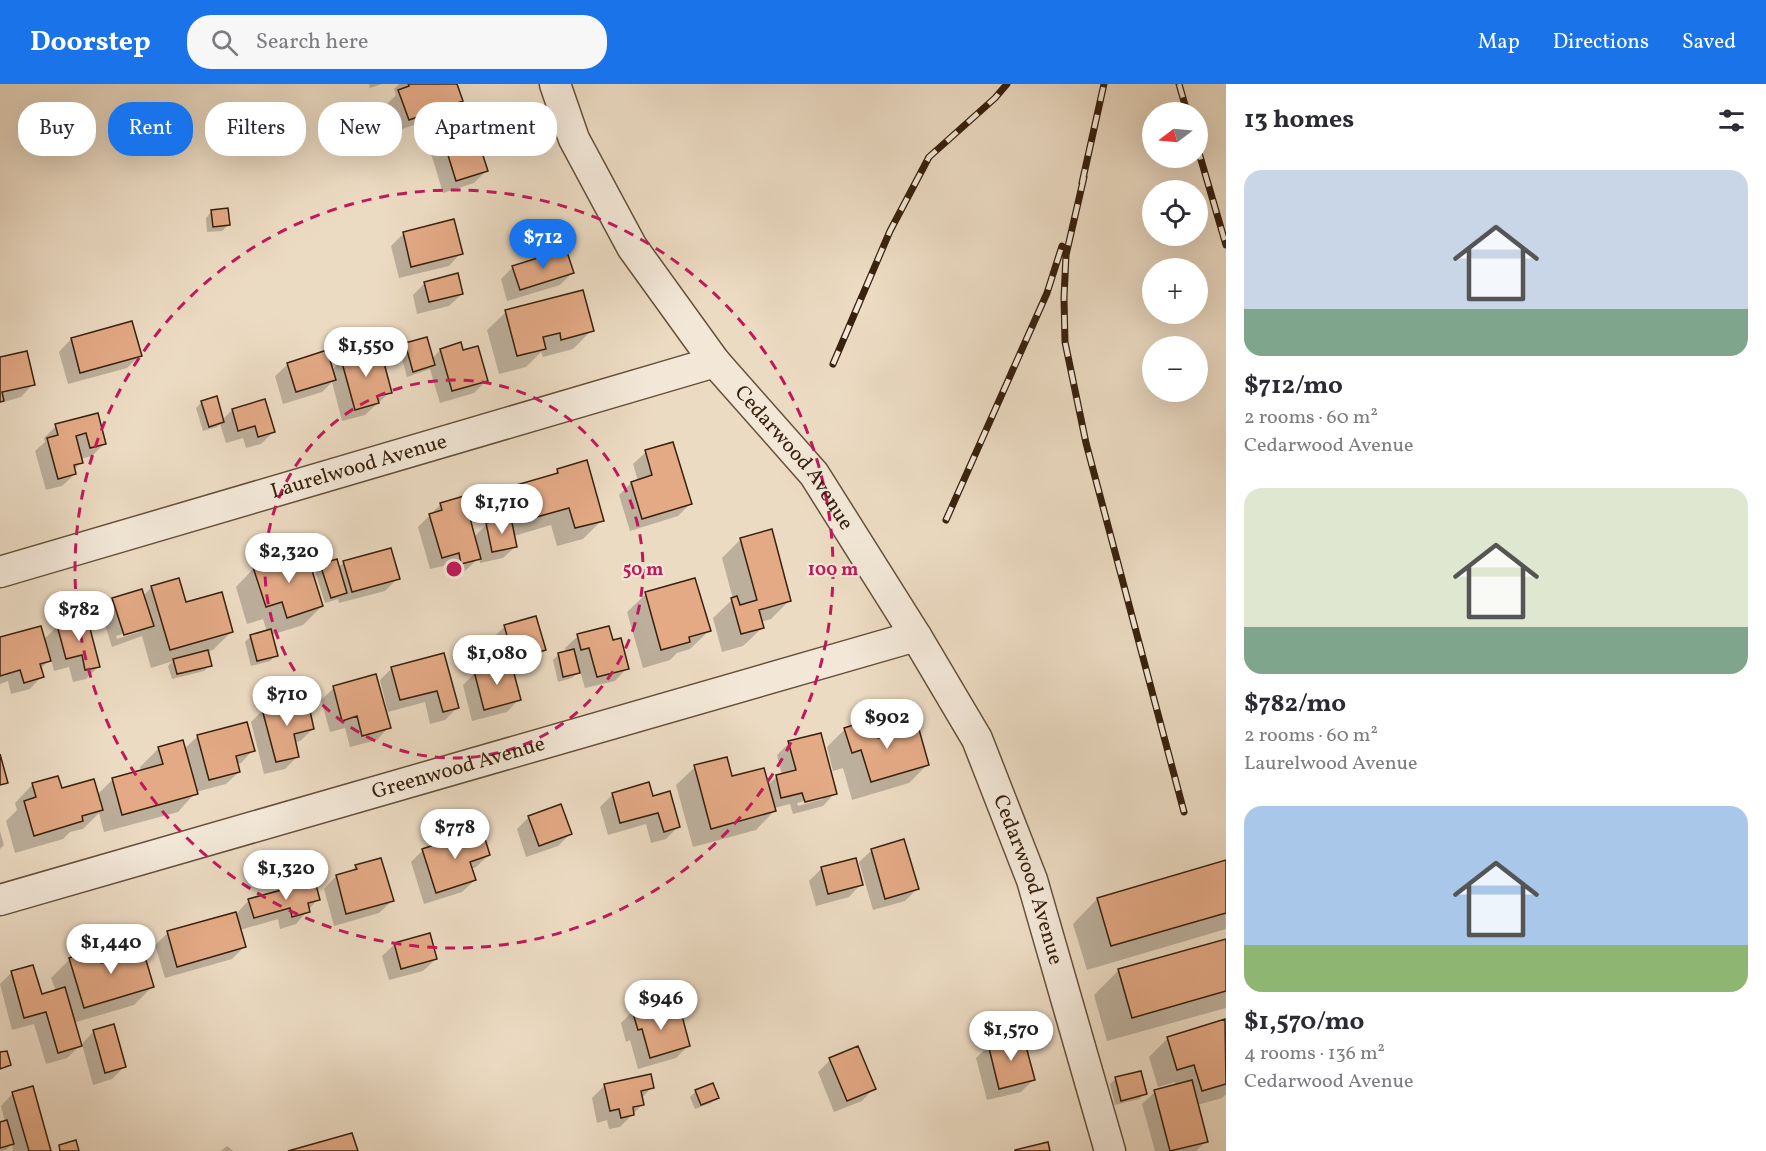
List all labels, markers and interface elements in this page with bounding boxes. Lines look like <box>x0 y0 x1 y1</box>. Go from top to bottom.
search box <box>187 15 607 69</box>
text: Doorstep <box>30 23 151 62</box>
icon: search <box>208 26 241 59</box>
text: Search here <box>256 27 369 58</box>
text: Map <box>1478 28 1520 57</box>
text: Directions <box>1553 28 1649 57</box>
text: Saved <box>1682 28 1736 57</box>
chip: Buy <box>18 102 96 156</box>
chip: Rent <box>108 102 193 156</box>
chip: Filters <box>205 102 306 156</box>
chip: New <box>318 102 402 156</box>
chip: Apartment <box>414 102 557 156</box>
north arrow <box>1142 102 1208 168</box>
map controls <box>1142 102 1208 402</box>
text: 13 homes <box>1244 102 1354 138</box>
icon: filters <box>1715 104 1748 137</box>
button: locate <box>1142 180 1208 246</box>
icon: home <box>1442 209 1550 317</box>
pin: $712 <box>507 219 579 270</box>
text: $712 <box>523 224 563 252</box>
button: + <box>1142 258 1208 324</box>
pin: $1,550 <box>317 327 415 378</box>
text: $1,550 <box>338 332 394 360</box>
button: − <box>1142 336 1208 402</box>
text: $712/mo <box>1244 368 1343 404</box>
street label: Cedarwood Avenue <box>728 379 860 536</box>
text: 2 rooms · 60 m² <box>1244 404 1378 432</box>
street label: Laurelwood Avenue <box>267 427 450 506</box>
text: Cedarwood Avenue <box>1244 432 1413 460</box>
pin: $1,710 <box>453 484 551 535</box>
text: $1,710 <box>475 489 529 517</box>
icon: home <box>1442 527 1550 635</box>
pin: $2,320 <box>240 533 338 584</box>
text: $2,320 <box>259 538 319 566</box>
text: 50 m <box>623 558 663 583</box>
text: 100 m <box>808 558 858 583</box>
centre of rings <box>444 559 464 579</box>
pin: $782 <box>43 591 115 642</box>
text: $782 <box>58 596 100 624</box>
pin: $1,080 <box>448 635 546 686</box>
text: $1,080 <box>467 640 527 668</box>
pin: $710 <box>251 676 323 727</box>
text: $710 <box>266 681 308 709</box>
text: $782/mo <box>1244 686 1346 722</box>
pin: $902 <box>851 699 923 750</box>
text: $902 <box>864 704 910 732</box>
text: 2 rooms · 60 m² <box>1244 722 1378 750</box>
street label: Greenwood Avenue <box>368 729 548 807</box>
text: Laurelwood Avenue <box>1244 750 1418 778</box>
street label: Cedarwood Avenue <box>986 790 1070 968</box>
pin: $778 <box>419 809 491 860</box>
text: $778 <box>435 814 475 842</box>
icon: home <box>1442 845 1550 953</box>
pin: $1,320 <box>237 850 335 901</box>
text: $1,320 <box>257 855 315 883</box>
pin: $1,440 <box>62 924 160 975</box>
text: $1,440 <box>80 929 142 957</box>
pin: $946 <box>625 980 697 1031</box>
text: $946 <box>639 985 683 1013</box>
text: $1,570/mo <box>1244 1004 1364 1040</box>
pin: $1,570 <box>962 1011 1060 1062</box>
text: $1,570 <box>983 1016 1039 1044</box>
text: 4 rooms · 136 m² <box>1244 1040 1385 1068</box>
text: Cedarwood Avenue <box>1244 1068 1413 1096</box>

